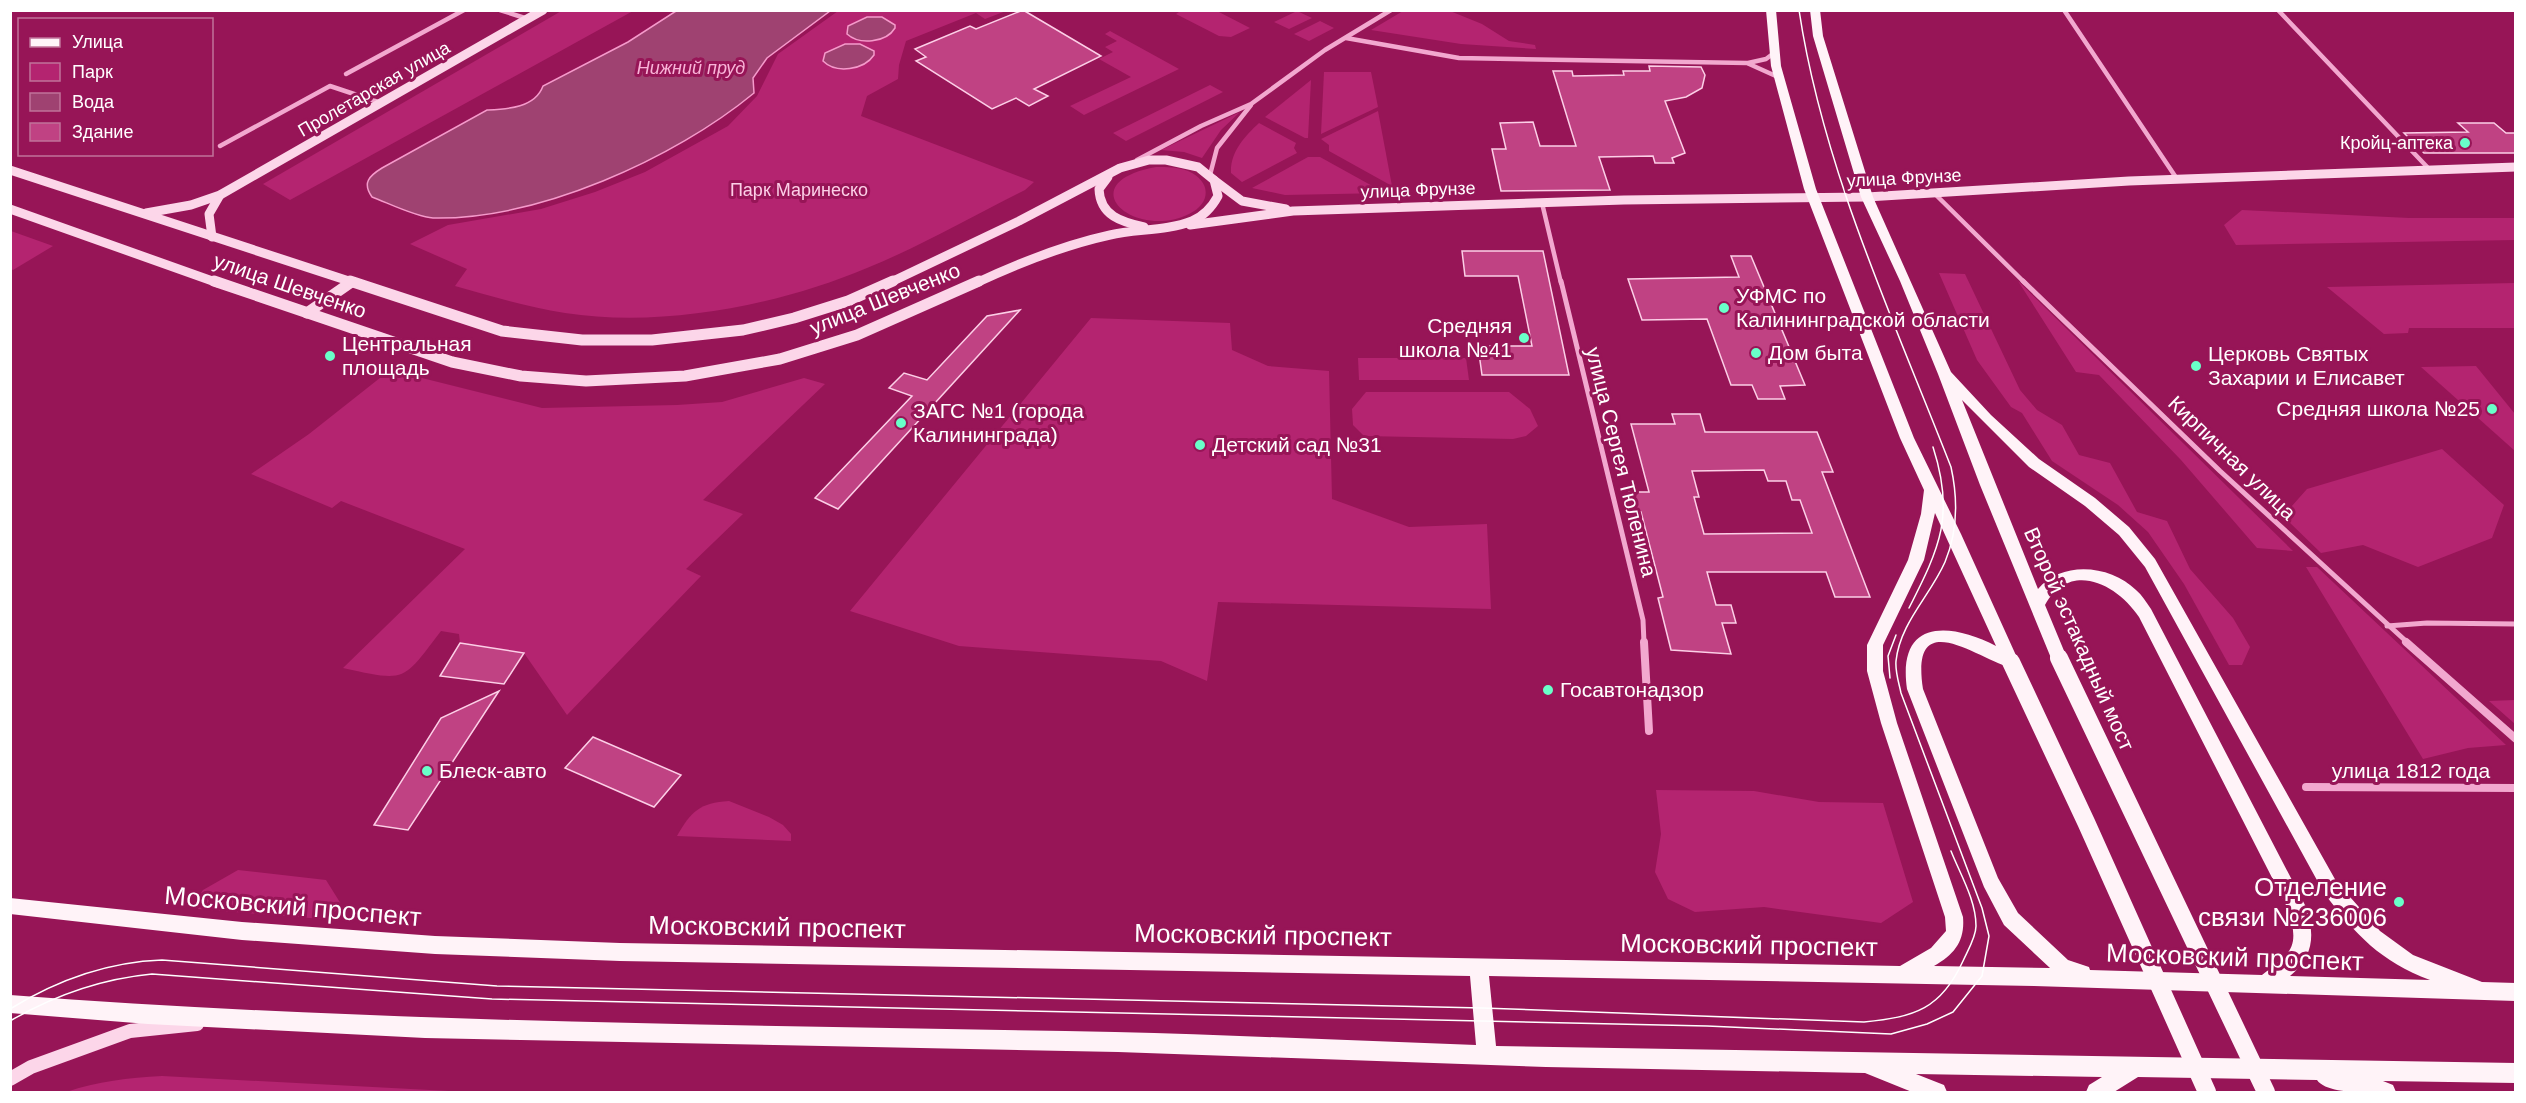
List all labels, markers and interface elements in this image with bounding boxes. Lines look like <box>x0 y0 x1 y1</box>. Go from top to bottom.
legend <box>18 18 213 156</box>
text: Улица <box>72 32 124 52</box>
street label: Пролетарская улица <box>294 37 454 141</box>
water label: Нижний пруд <box>637 58 745 78</box>
text: Парк <box>72 62 113 82</box>
text: Вода <box>72 92 115 112</box>
text: Здание <box>72 122 133 142</box>
place label: Кройц-аптека <box>2340 133 2454 153</box>
marker: Кройц-аптека <box>2458 136 2472 150</box>
street label: улица Фрунзе <box>1846 165 1962 191</box>
street label: улица Фрунзе <box>1360 178 1476 202</box>
park label: Парк Маринеско <box>730 180 868 200</box>
street label: улица Шевченко <box>211 249 370 322</box>
street label: улица Шевченко <box>806 258 963 339</box>
place label: УФМС по Калининградской области <box>1736 284 1990 331</box>
marker: УФМС по Калининградской области <box>1717 301 1731 315</box>
place label: Средняя школа №41 <box>1399 314 1512 361</box>
marker: Средняя школа №41 <box>1517 331 1531 345</box>
place label: Центральная площадь <box>342 332 472 379</box>
place label: Дом быта <box>1768 341 1863 364</box>
place label: Церковь Святых Захарии и Елисавет <box>2208 342 2405 389</box>
street label: улица Сергея Тюленина <box>1582 345 1661 579</box>
marker: Дом быта <box>1749 346 1763 360</box>
marker: Центральная площадь <box>323 349 337 363</box>
marker: Церковь Святых Захарии и Елисавет <box>2189 359 2203 373</box>
street label: Кирпичная улица <box>2164 391 2301 524</box>
place label: Средняя школа №25 <box>2276 397 2480 420</box>
place label: ЗАГС №1 (города Калининграда) <box>913 399 1084 446</box>
marker: Средняя школа №25 <box>2485 402 2499 416</box>
marker: ЗАГС №1 (города Калининграда) <box>894 416 908 430</box>
place label: Детский сад №31 <box>1212 433 1382 456</box>
marker: Детский сад №31 <box>1193 438 1207 452</box>
street label: Второй эстакадный мост <box>2020 524 2139 754</box>
place label: Госавтонадзор <box>1560 678 1704 701</box>
marker: Госавтонадзор <box>1541 683 1555 697</box>
place label: Блеск-авто <box>439 759 547 782</box>
street label: улица 1812 года <box>2332 759 2491 782</box>
marker: Блеск-авто <box>420 764 434 778</box>
place label: Отделение связи №236006 <box>2198 872 2387 932</box>
street label: Московский проспект <box>163 880 423 932</box>
marker: Отделение связи №236006 <box>2392 895 2406 909</box>
street label: Московский проспект <box>648 910 906 944</box>
street label: Московский проспект <box>1134 918 1392 952</box>
street label: Московский проспект <box>1620 928 1878 962</box>
street label: Московский проспект <box>2106 938 2364 976</box>

